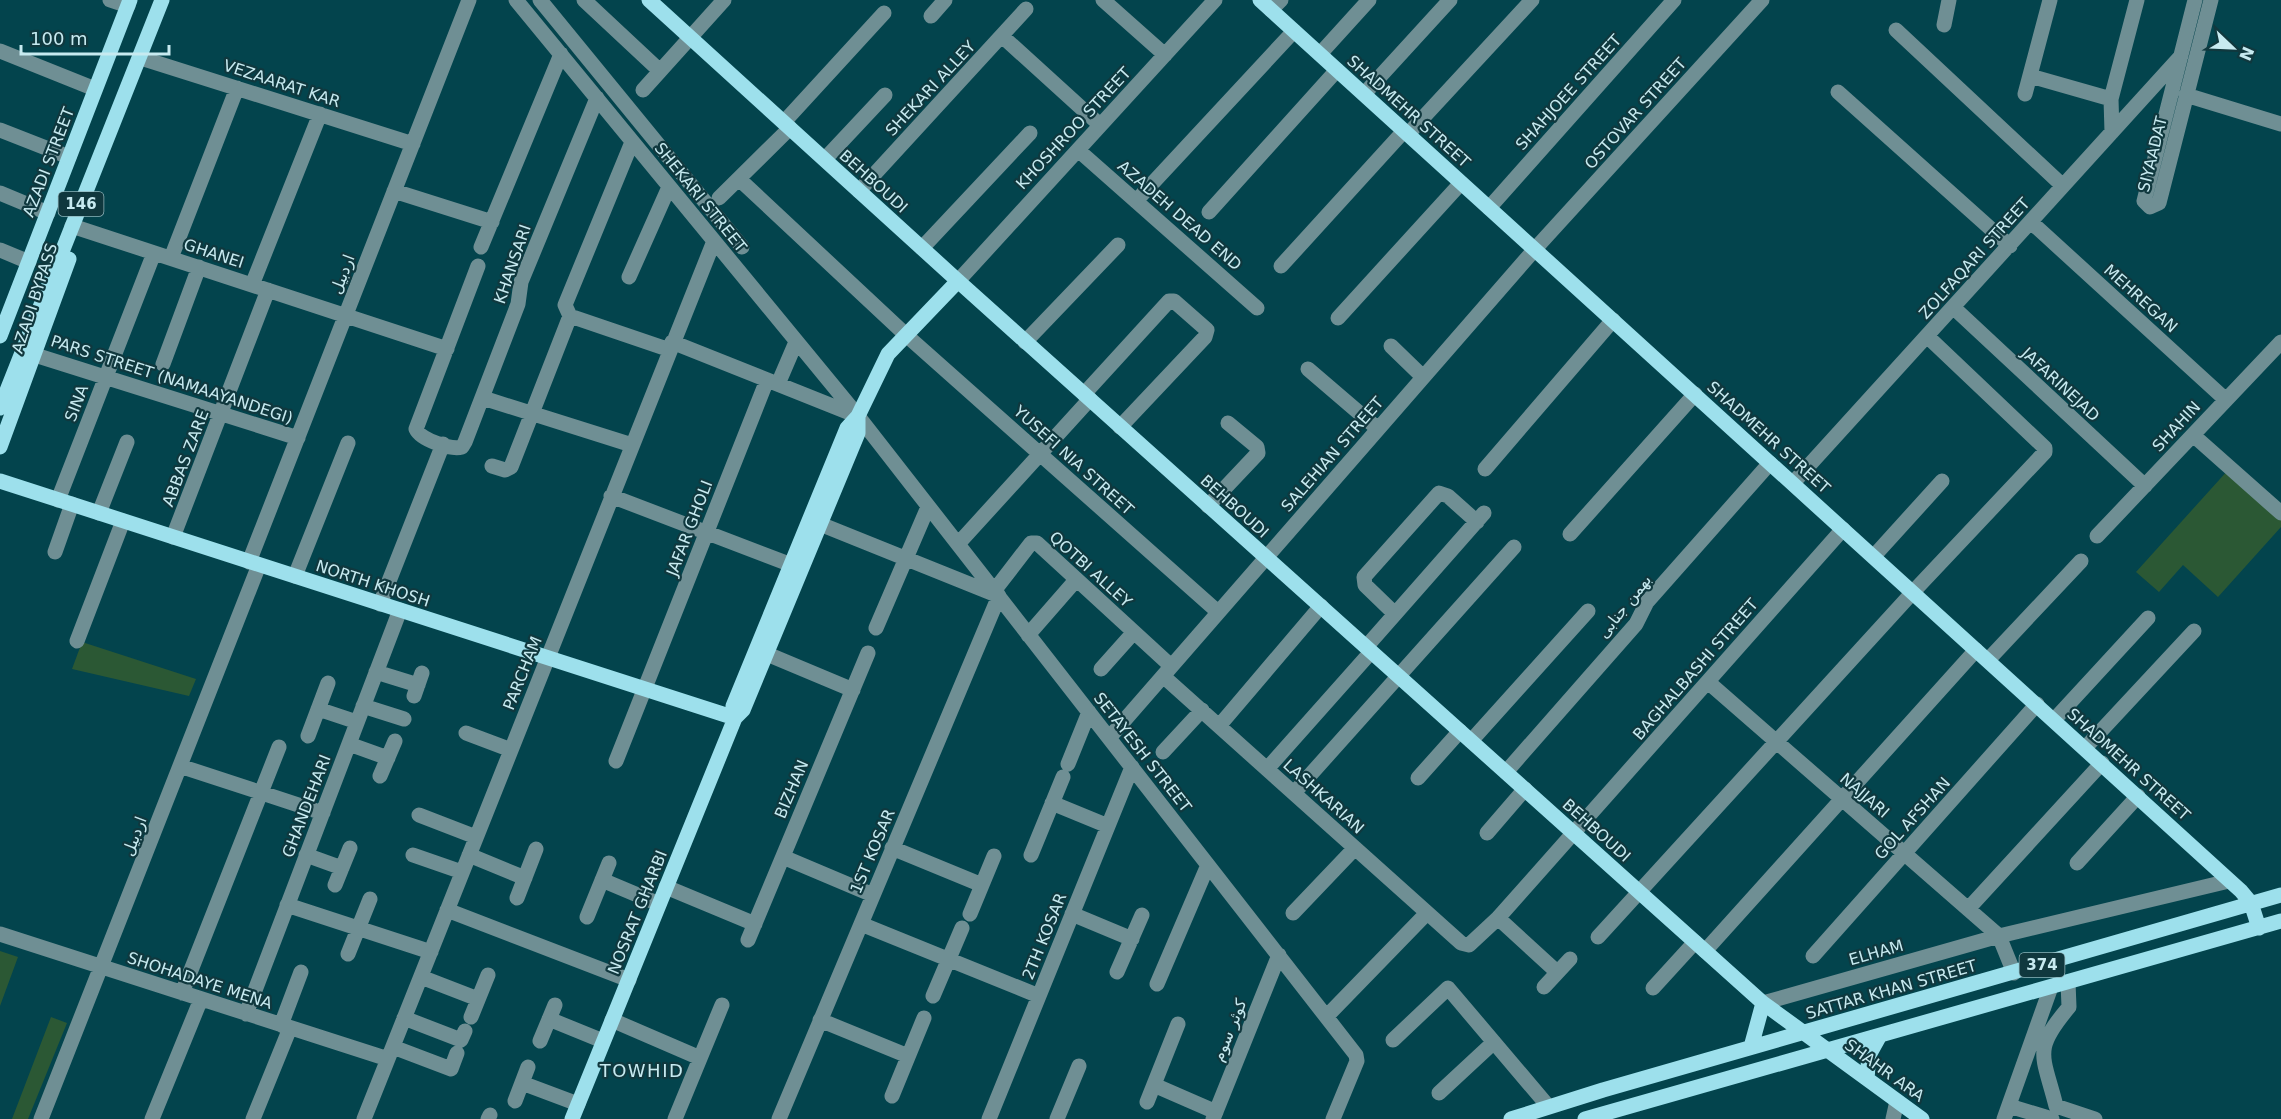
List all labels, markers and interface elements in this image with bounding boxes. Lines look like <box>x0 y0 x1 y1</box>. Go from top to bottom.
scale bar <box>21 18 170 56</box>
north arrow <box>2203 18 2263 78</box>
text: 100 m <box>30 28 88 49</box>
street label: SHAHJOEE STREET <box>1512 31 1625 154</box>
street label: SHEKARI ALLEY <box>881 37 979 140</box>
text: N <box>2235 44 2258 64</box>
street label: SHADMEHR STREET <box>1343 51 1474 172</box>
street label: OSTOVAR STREET <box>1580 54 1690 173</box>
street label: VEZAARAT KAR <box>221 56 343 111</box>
street label: KHOSHROO STREET <box>1012 63 1135 193</box>
street label: AZADI STREET <box>19 104 78 220</box>
street label: SIYAADAT <box>2134 114 2171 194</box>
street label: SHEKARI STREET <box>651 139 751 256</box>
street label: BEHBOUDI <box>836 146 912 217</box>
street label: AZADEH DEAD END <box>1114 157 1245 274</box>
road number: 146 <box>58 192 104 216</box>
street label: ZOLFAQARI STREET <box>1915 194 2034 323</box>
street label: KHANSARI <box>490 222 535 306</box>
street label: GHANEI <box>181 235 246 272</box>
street label: AZADI BYPASS <box>8 241 61 356</box>
street label: اردبیل <box>326 252 360 297</box>
street label: MEHREGAN <box>2100 260 2181 336</box>
street label: PARS STREET (NAMAAYANDEGI) <box>48 331 295 428</box>
street label: JAFARINEJAD <box>2017 343 2104 425</box>
street label: SHADMEHR STREET <box>1703 377 1834 498</box>
street label: SINA <box>61 382 92 424</box>
street label: SALEHIAN STREET <box>1277 393 1388 516</box>
street label: SHAHIN <box>2148 397 2204 455</box>
street label: YUSEFI NIA STREET <box>1009 401 1138 519</box>
street label: ABBAS ZARE <box>158 407 213 509</box>
street label: BEHBOUDI <box>1197 471 1273 542</box>
street label: JAFAR GHOLI <box>662 478 716 580</box>
street label: QOTBI ALLEY <box>1046 527 1136 612</box>
street label: NORTH KHOSH <box>313 556 432 611</box>
street label: بهمن جنابی <box>1594 571 1656 643</box>
street label: BAGHALBASHI STREET <box>1629 595 1762 744</box>
street label: PARCHAM <box>499 634 546 713</box>
street label: SETAYESH STREET <box>1090 689 1195 816</box>
street label: SHADMEHR STREET <box>2063 704 2194 825</box>
street label: GHANDEHARI <box>278 752 335 860</box>
street label: LASHKARIAN <box>1279 755 1368 838</box>
street label: BIZHAN <box>771 757 812 821</box>
street label: NAJJARI <box>1836 769 1893 822</box>
street label: GOL AFSHAN <box>1871 773 1954 863</box>
street label: BEHBOUDI <box>1559 795 1635 866</box>
street label: 1ST KOSAR <box>846 806 899 896</box>
street label: اردبیل <box>118 814 152 859</box>
street label: NOSRAT GHARBI <box>604 847 671 977</box>
street label: 2TH KOSAR <box>1018 890 1070 982</box>
street label: ELHAM <box>1847 936 1906 969</box>
street label: SHOHADAYE MENA <box>125 948 275 1013</box>
road number: 374 <box>2020 953 2064 977</box>
street label: SATTAR KHAN STREET <box>1804 956 1979 1023</box>
street label: کوثر سوم <box>1208 996 1252 1065</box>
street label: SHAHR ARA <box>1841 1035 1928 1106</box>
district label: TOWHID <box>599 1060 684 1081</box>

